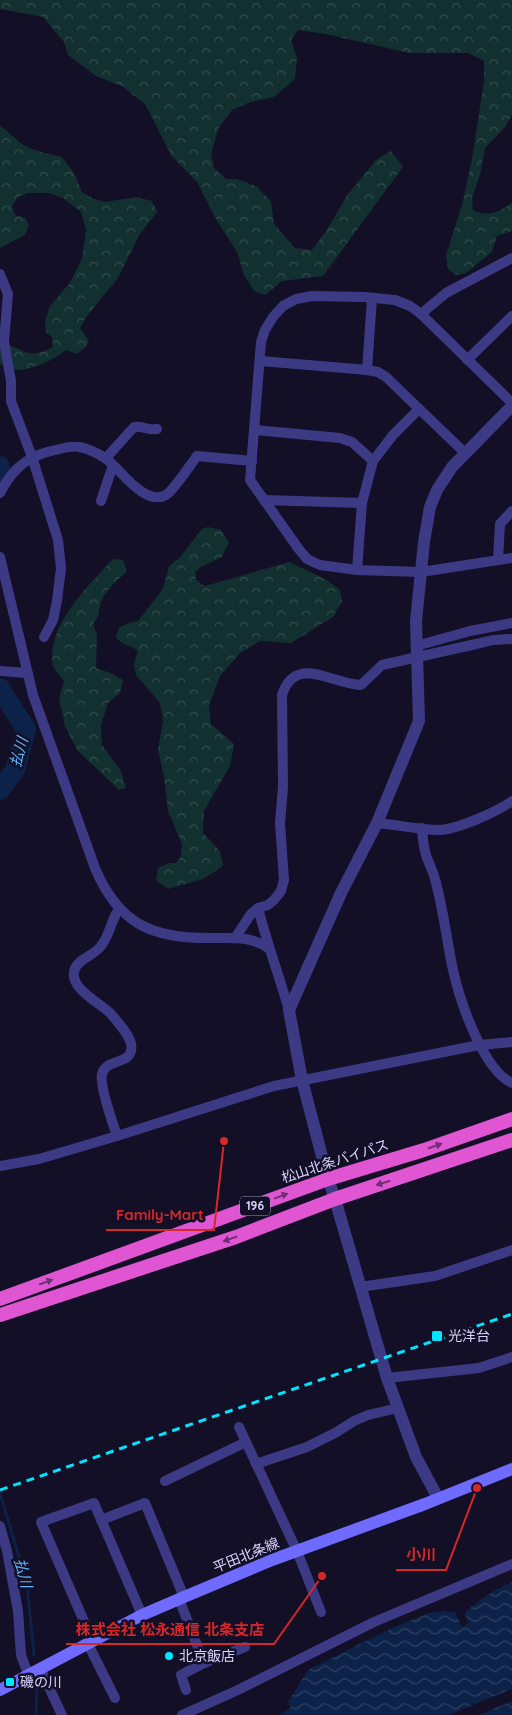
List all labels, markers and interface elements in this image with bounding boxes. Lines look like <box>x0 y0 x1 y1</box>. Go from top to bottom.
water label: 払川 <box>5 733 32 769</box>
street label: 松山北条バイパス <box>279 1135 391 1187</box>
one-way arrow <box>428 1142 443 1150</box>
one-way arrow <box>375 1180 390 1187</box>
one-way arrow <box>273 1192 288 1199</box>
road number: 196 <box>240 1196 270 1216</box>
callout: Family-Mart <box>106 1200 214 1230</box>
text: Family-Mart <box>116 1205 204 1224</box>
one-way arrow <box>222 1235 237 1243</box>
one-way arrow <box>39 1278 54 1286</box>
place label: 光洋台 <box>448 1327 490 1345</box>
marker: 光洋台 <box>430 1329 444 1343</box>
street label: 平田北条線 <box>210 1534 282 1576</box>
callout: 小川 <box>396 1540 446 1570</box>
text: 小川 <box>406 1545 436 1564</box>
water label: 払川 <box>11 1556 37 1592</box>
callout: 株式会社 松永通信 北条支店 <box>66 1614 274 1644</box>
text: 株式会社 松永通信 北条支店 <box>76 1620 264 1639</box>
place label: 北京飯店 <box>179 1647 235 1665</box>
marker: 北京飯店 <box>163 1650 175 1662</box>
place label: 磯の川 <box>20 1673 62 1691</box>
marker: 磯の川 <box>4 1676 16 1688</box>

